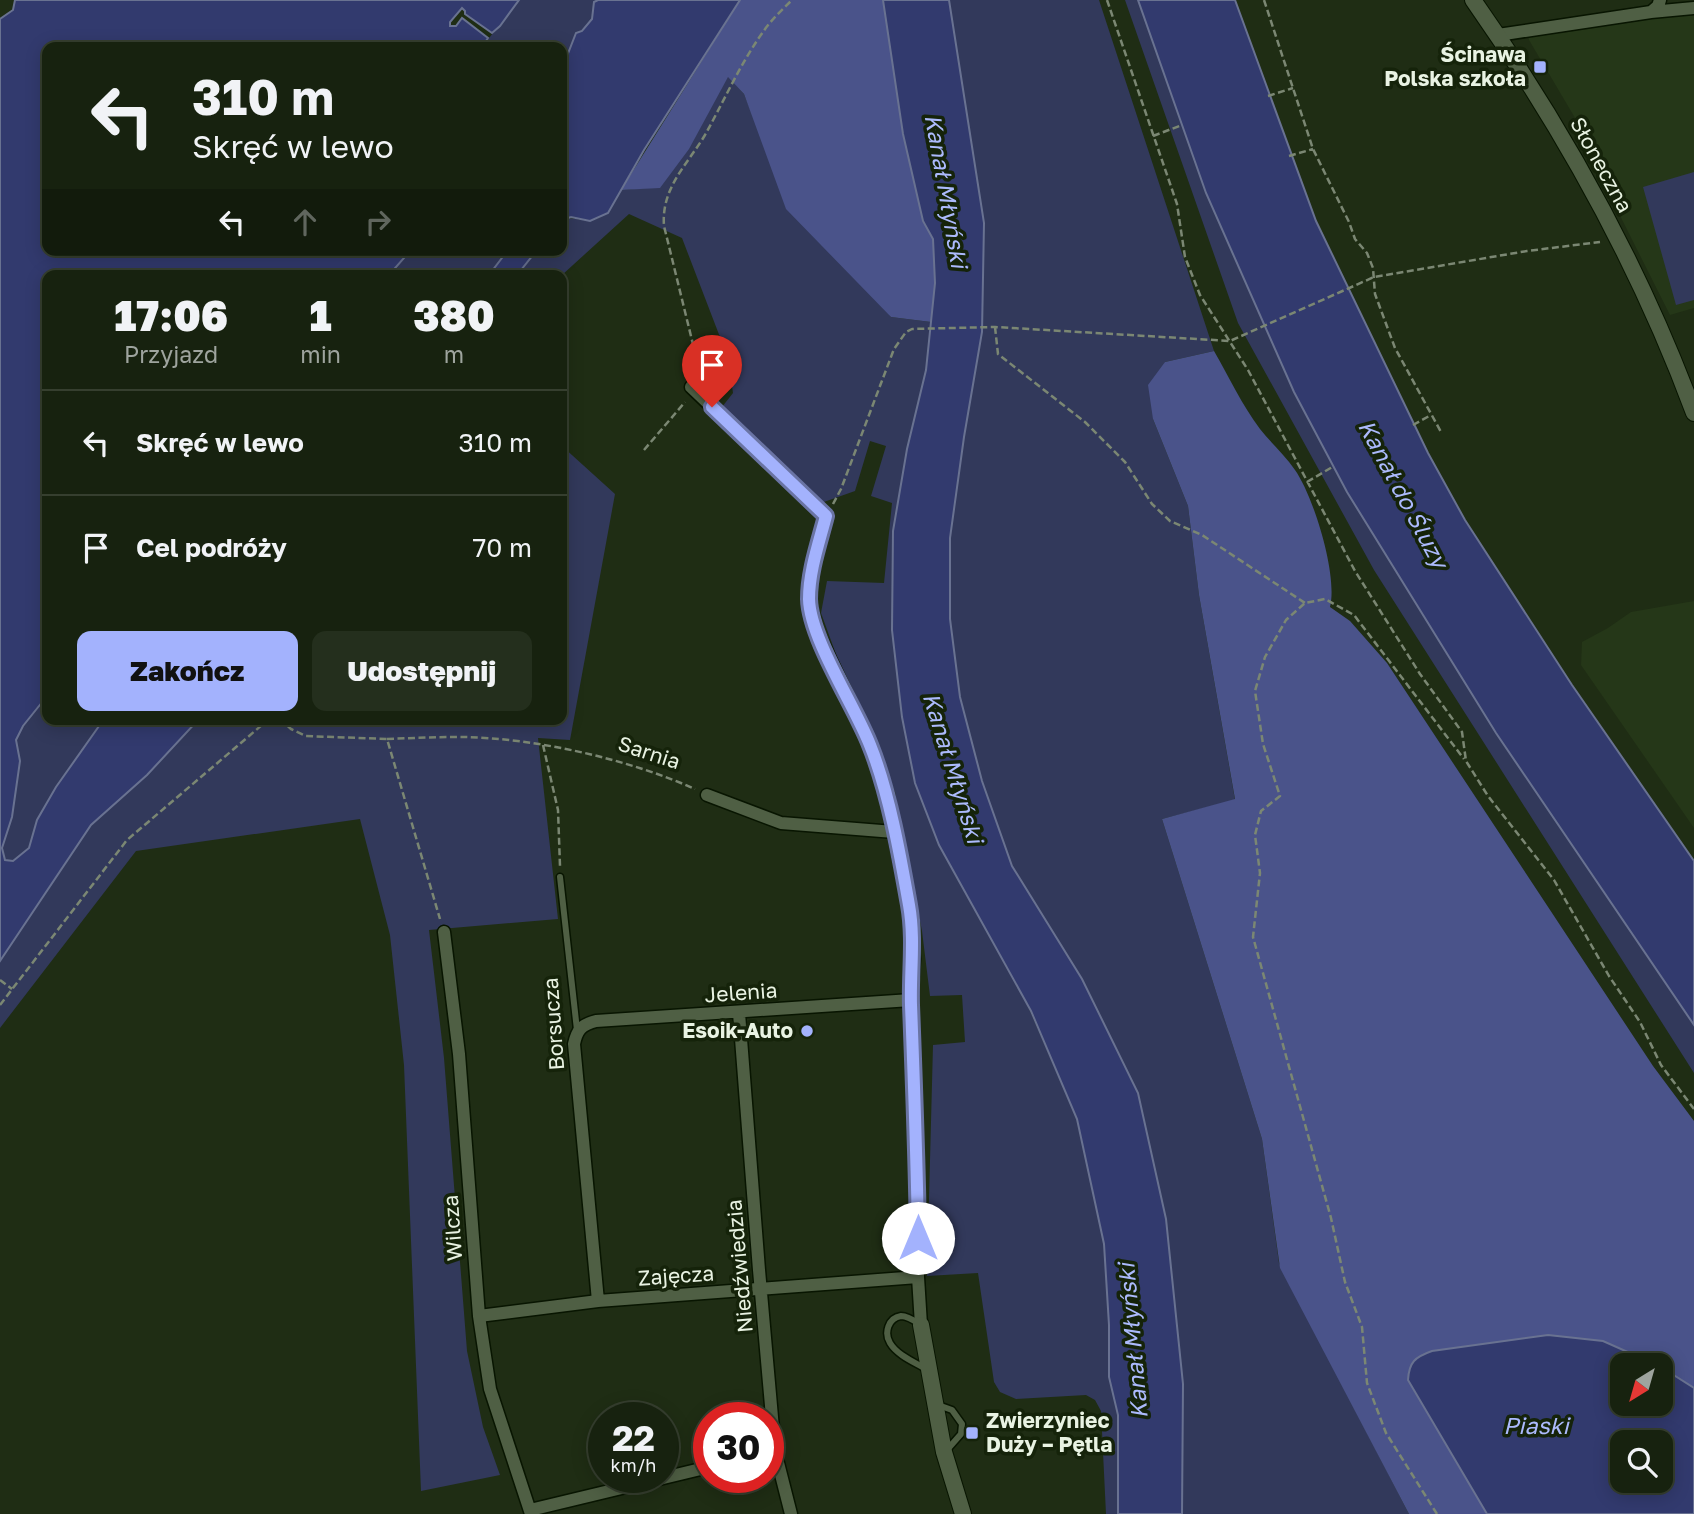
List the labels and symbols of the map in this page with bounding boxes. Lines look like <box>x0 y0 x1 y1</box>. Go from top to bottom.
place label: Ścinawa Polska szkoła <box>1384 41 1526 91</box>
marker: Ścinawa Polska szkoła <box>1532 59 1548 75</box>
water label: Kanał Młyński <box>920 112 975 273</box>
street label: Słoneczna <box>1565 112 1639 217</box>
pin <box>682 335 742 407</box>
water label: Kanał do Śluzy <box>1353 415 1456 575</box>
water label: Kanał Młyński <box>918 689 991 849</box>
street label: Sarnia <box>615 730 684 774</box>
street label: Jelenia <box>704 976 778 1008</box>
street label: Borsucza <box>537 977 569 1071</box>
place label: Esoik-Auto <box>682 1017 793 1043</box>
marker: Esoik-Auto <box>799 1023 815 1039</box>
street label: Wilcza <box>437 1194 467 1262</box>
street label: Niedźwiedzia <box>720 1198 758 1334</box>
position arrow <box>881 1201 955 1275</box>
street label: Zajęcza <box>637 1259 715 1291</box>
water label: Kanał Młyński <box>1111 1259 1153 1420</box>
north arrow <box>1610 1353 1673 1416</box>
speed limit sign: 30 <box>693 1402 784 1493</box>
place label: Zwierzyniec Duży – Pętla <box>986 1407 1112 1457</box>
water label: Piaski <box>1503 1411 1572 1439</box>
marker: Zwierzyniec Duży – Pętla <box>964 1425 980 1441</box>

